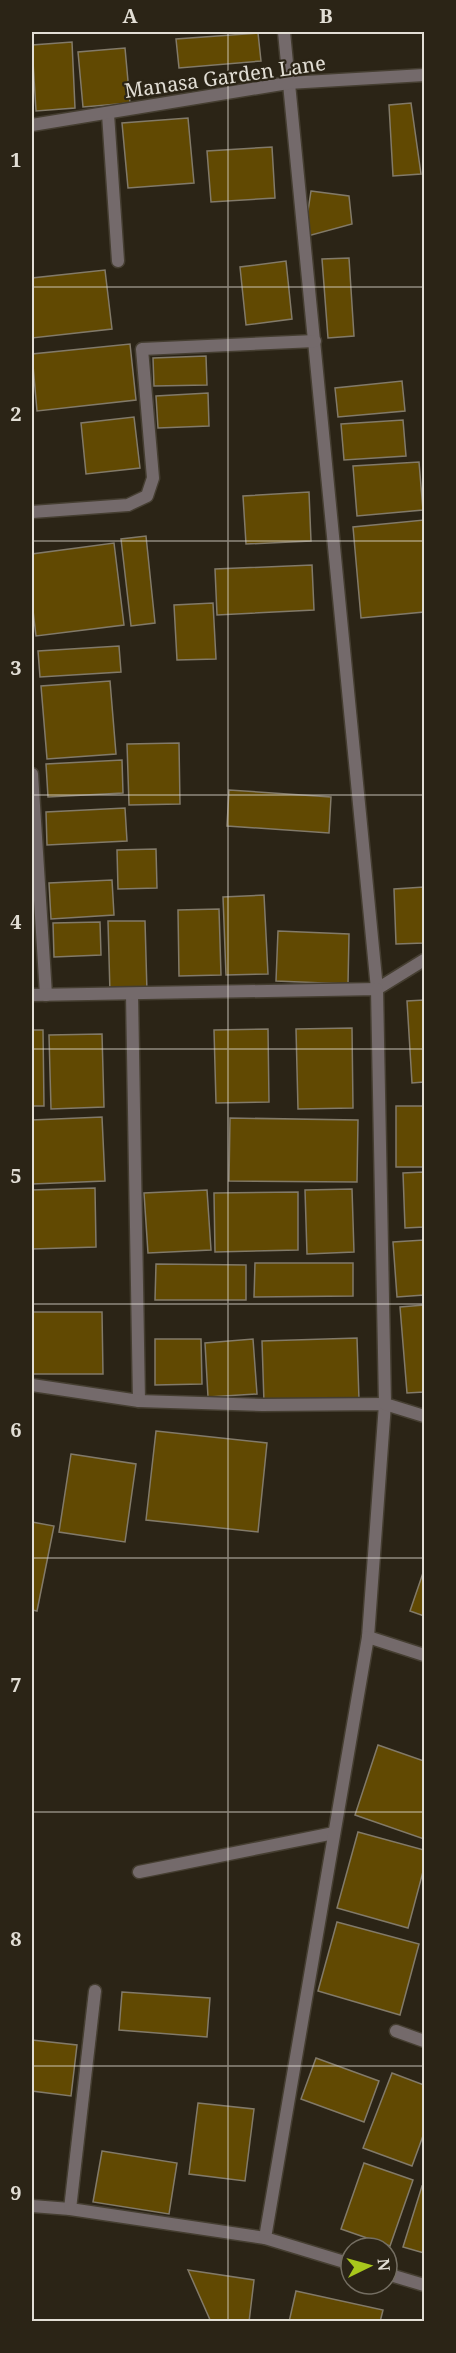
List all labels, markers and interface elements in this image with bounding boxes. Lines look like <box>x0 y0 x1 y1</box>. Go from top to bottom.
text: A <box>122 2 138 29</box>
text: B <box>319 2 333 29</box>
street label: Manasa Garden Lane <box>123 49 327 104</box>
text: 1 <box>10 146 22 173</box>
text: 2 <box>10 400 22 427</box>
text: 3 <box>10 654 22 681</box>
text: 4 <box>10 908 22 935</box>
text: 5 <box>10 1162 22 1189</box>
text: 6 <box>10 1416 22 1443</box>
text: 7 <box>10 1671 22 1698</box>
text: 8 <box>10 1925 22 1952</box>
text: 9 <box>10 2179 22 2206</box>
north arrow <box>339 2236 399 2296</box>
text: N <box>372 2257 395 2272</box>

